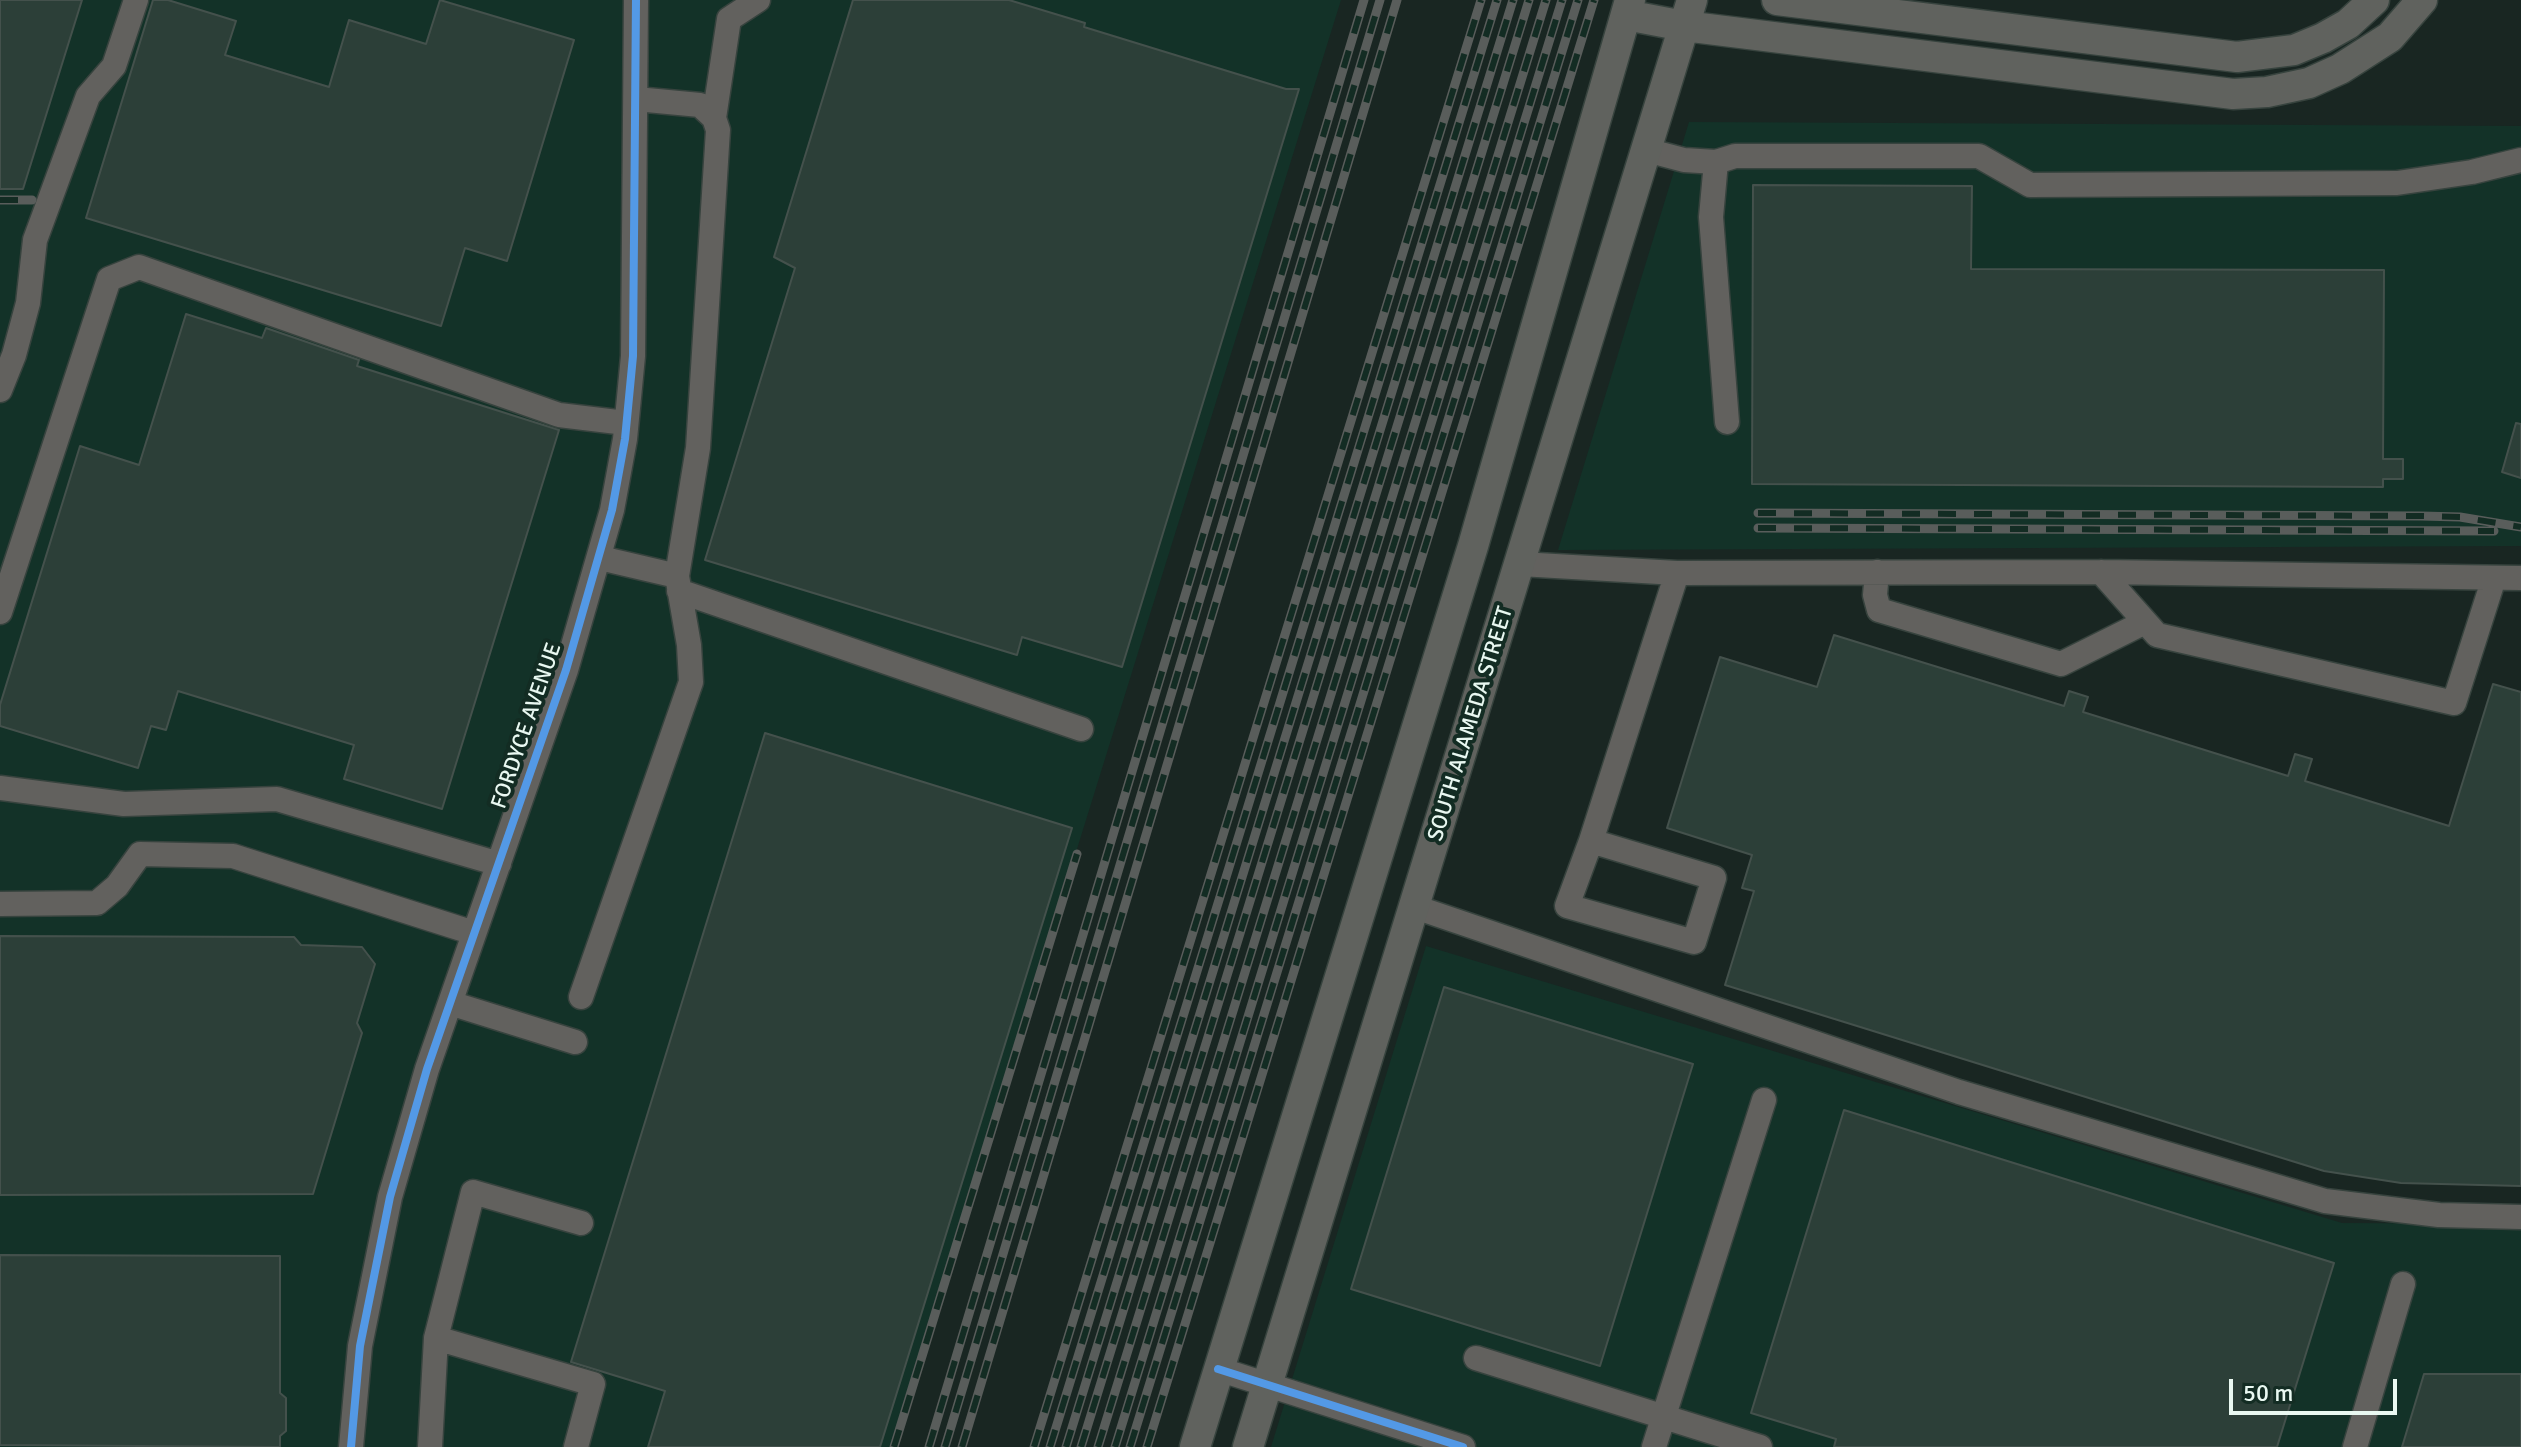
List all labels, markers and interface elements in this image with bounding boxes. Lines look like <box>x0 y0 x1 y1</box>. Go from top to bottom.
street label: SOUTH ALAMEDA STREET <box>1423 604 1519 844</box>
street label: FORDYCE AVENUE <box>486 640 568 812</box>
scale bar <box>2233 1363 2401 1413</box>
text: 50 m <box>2243 1378 2293 1408</box>

